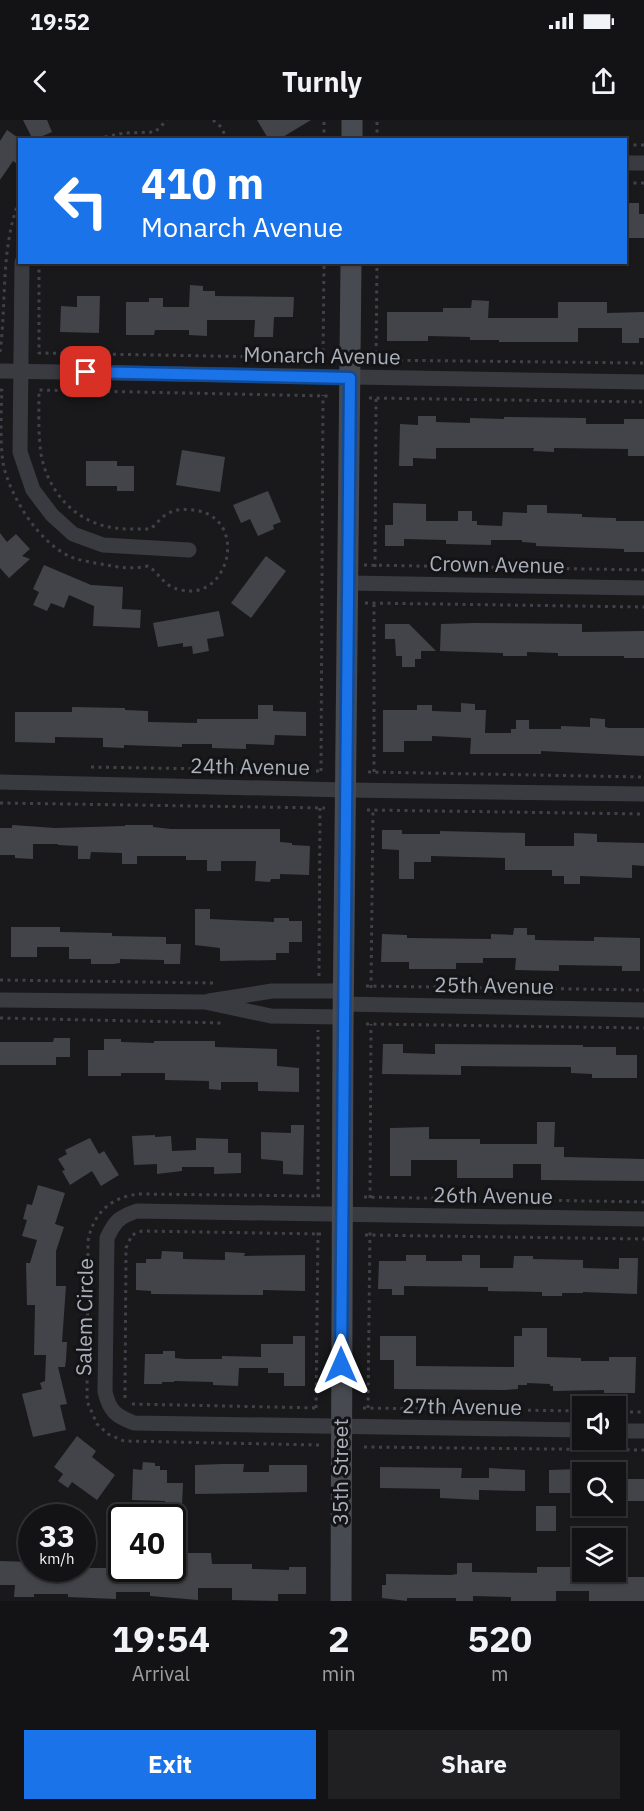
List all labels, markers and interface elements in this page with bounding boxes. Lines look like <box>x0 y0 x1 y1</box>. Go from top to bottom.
text: 19:52 <box>30 7 90 36</box>
text: Turnly <box>282 64 362 99</box>
icon: back <box>24 65 57 98</box>
icon: share <box>587 65 620 98</box>
text: 410 m <box>141 156 264 211</box>
icon: left <box>42 162 120 240</box>
text: Monarch Avenue <box>141 209 343 244</box>
street label: Monarch Avenue <box>243 340 401 370</box>
pin <box>60 346 111 397</box>
icon: arrive <box>69 355 102 388</box>
street label: Crown Avenue <box>429 549 565 579</box>
street label: 24th Avenue <box>190 751 310 781</box>
street label: 25th Avenue <box>434 970 554 1000</box>
street label: 26th Avenue <box>433 1180 553 1210</box>
street label: Salem Circle <box>69 1258 99 1376</box>
position arrow <box>309 1333 373 1397</box>
street label: 27th Avenue <box>402 1391 522 1421</box>
map controls <box>572 1396 626 1582</box>
button: sound <box>572 1396 626 1450</box>
street label: 35th Street <box>326 1418 354 1526</box>
button: search <box>572 1462 626 1516</box>
speed limit sign: 40 <box>108 1504 186 1582</box>
text: 33 <box>39 1516 75 1555</box>
button: layers <box>572 1528 626 1582</box>
text: km/h <box>39 1549 75 1568</box>
text: 19:54 <box>112 1615 210 1662</box>
text: 2 <box>328 1615 350 1662</box>
text: 520 <box>467 1615 532 1662</box>
text: Arrival <box>132 1660 190 1687</box>
text: min <box>322 1660 356 1687</box>
text: m <box>491 1660 509 1687</box>
button: Exit <box>24 1730 316 1799</box>
button: Share <box>328 1730 620 1799</box>

